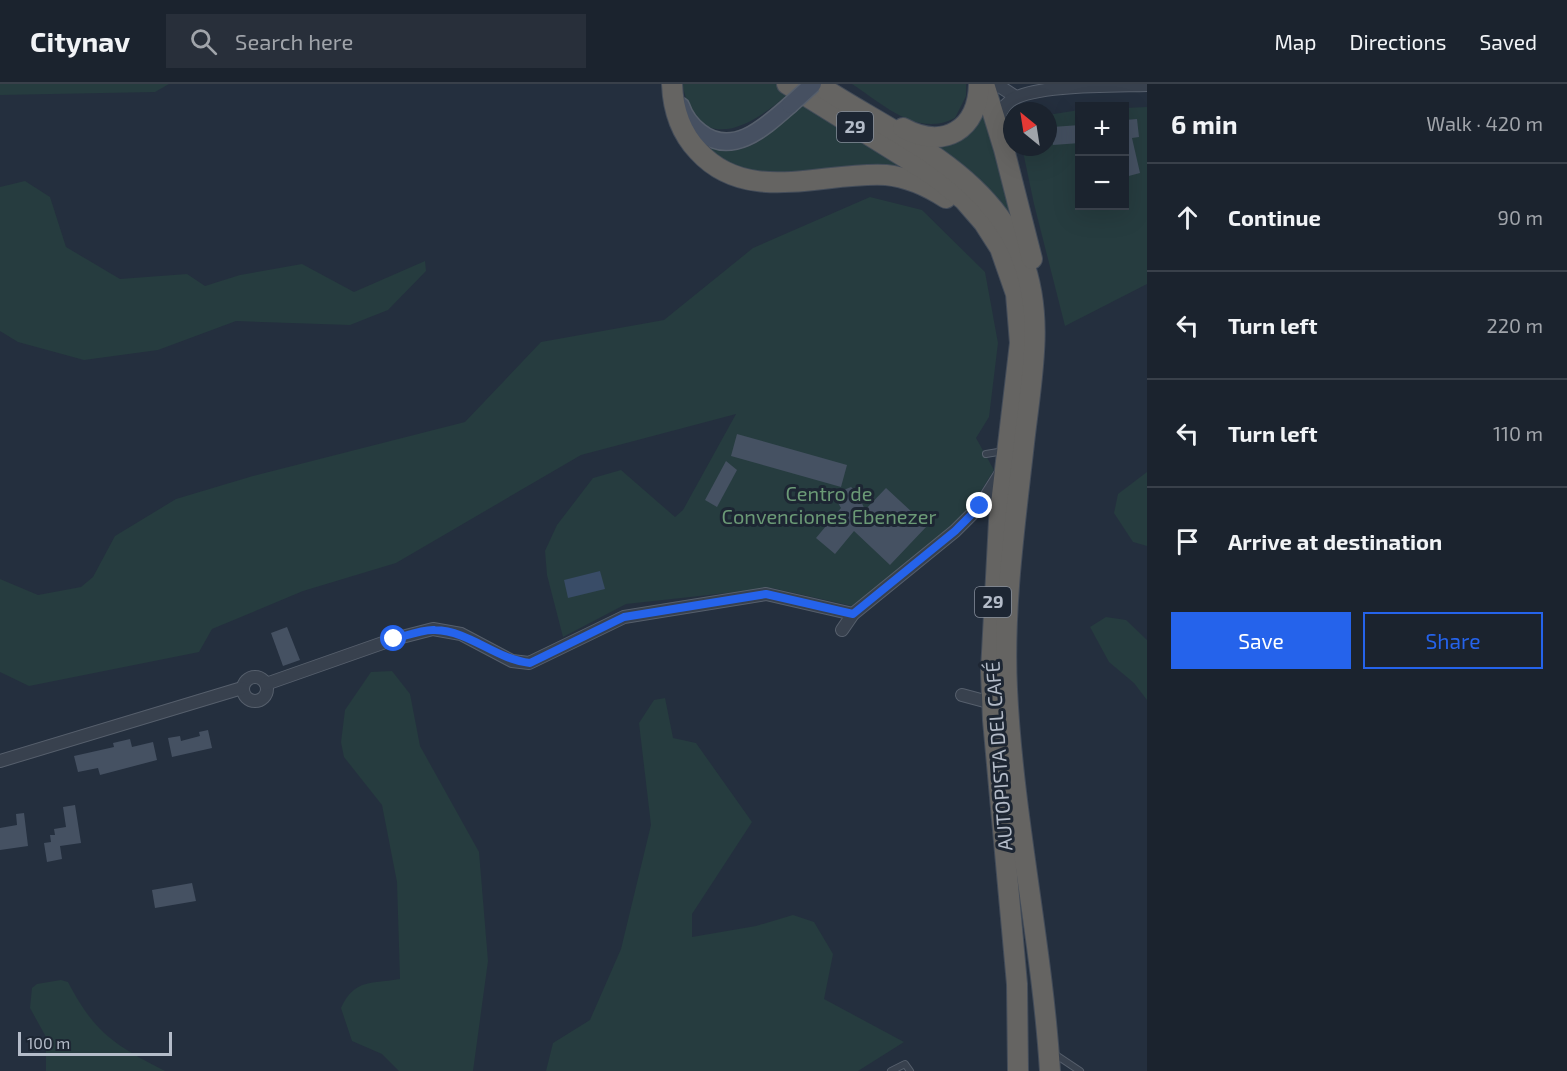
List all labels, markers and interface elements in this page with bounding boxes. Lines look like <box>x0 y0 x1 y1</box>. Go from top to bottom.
search box <box>166 14 586 68</box>
text: Citynav <box>30 24 130 58</box>
icon: search <box>187 25 220 58</box>
text: Search here <box>235 28 353 54</box>
text: Map <box>1274 29 1317 54</box>
text: Directions <box>1350 29 1446 54</box>
text: Saved <box>1479 29 1537 54</box>
north arrow <box>1003 102 1057 156</box>
map controls <box>1075 102 1129 210</box>
button: + <box>1075 102 1129 156</box>
text: 6 min <box>1171 108 1238 139</box>
text: Walk · 420 m <box>1426 111 1543 135</box>
road number: 29 <box>837 112 873 142</box>
button: − <box>1075 156 1129 210</box>
icon: ahead <box>1171 201 1204 234</box>
text: Continue <box>1228 204 1321 230</box>
text: 90 m <box>1498 205 1543 229</box>
icon: left <box>1171 309 1204 342</box>
text: Turn left <box>1228 312 1317 338</box>
text: 220 m <box>1486 313 1543 337</box>
icon: left <box>1171 417 1204 450</box>
text: Turn left <box>1228 420 1317 446</box>
text: 110 m <box>1493 421 1543 445</box>
park label: Centro de Convenciones Ebenezer <box>722 481 936 528</box>
route end <box>966 492 992 518</box>
icon: arrive <box>1171 525 1204 558</box>
text: Arrive at destination <box>1228 528 1442 554</box>
road number: 29 <box>975 587 1011 617</box>
button: Save <box>1171 612 1351 669</box>
button: Share <box>1363 612 1543 669</box>
route start <box>380 625 406 651</box>
street label: AUTOPISTA DEL CAFÉ <box>979 660 1017 852</box>
scale bar <box>18 1029 172 1056</box>
text: 100 m <box>27 1033 70 1052</box>

